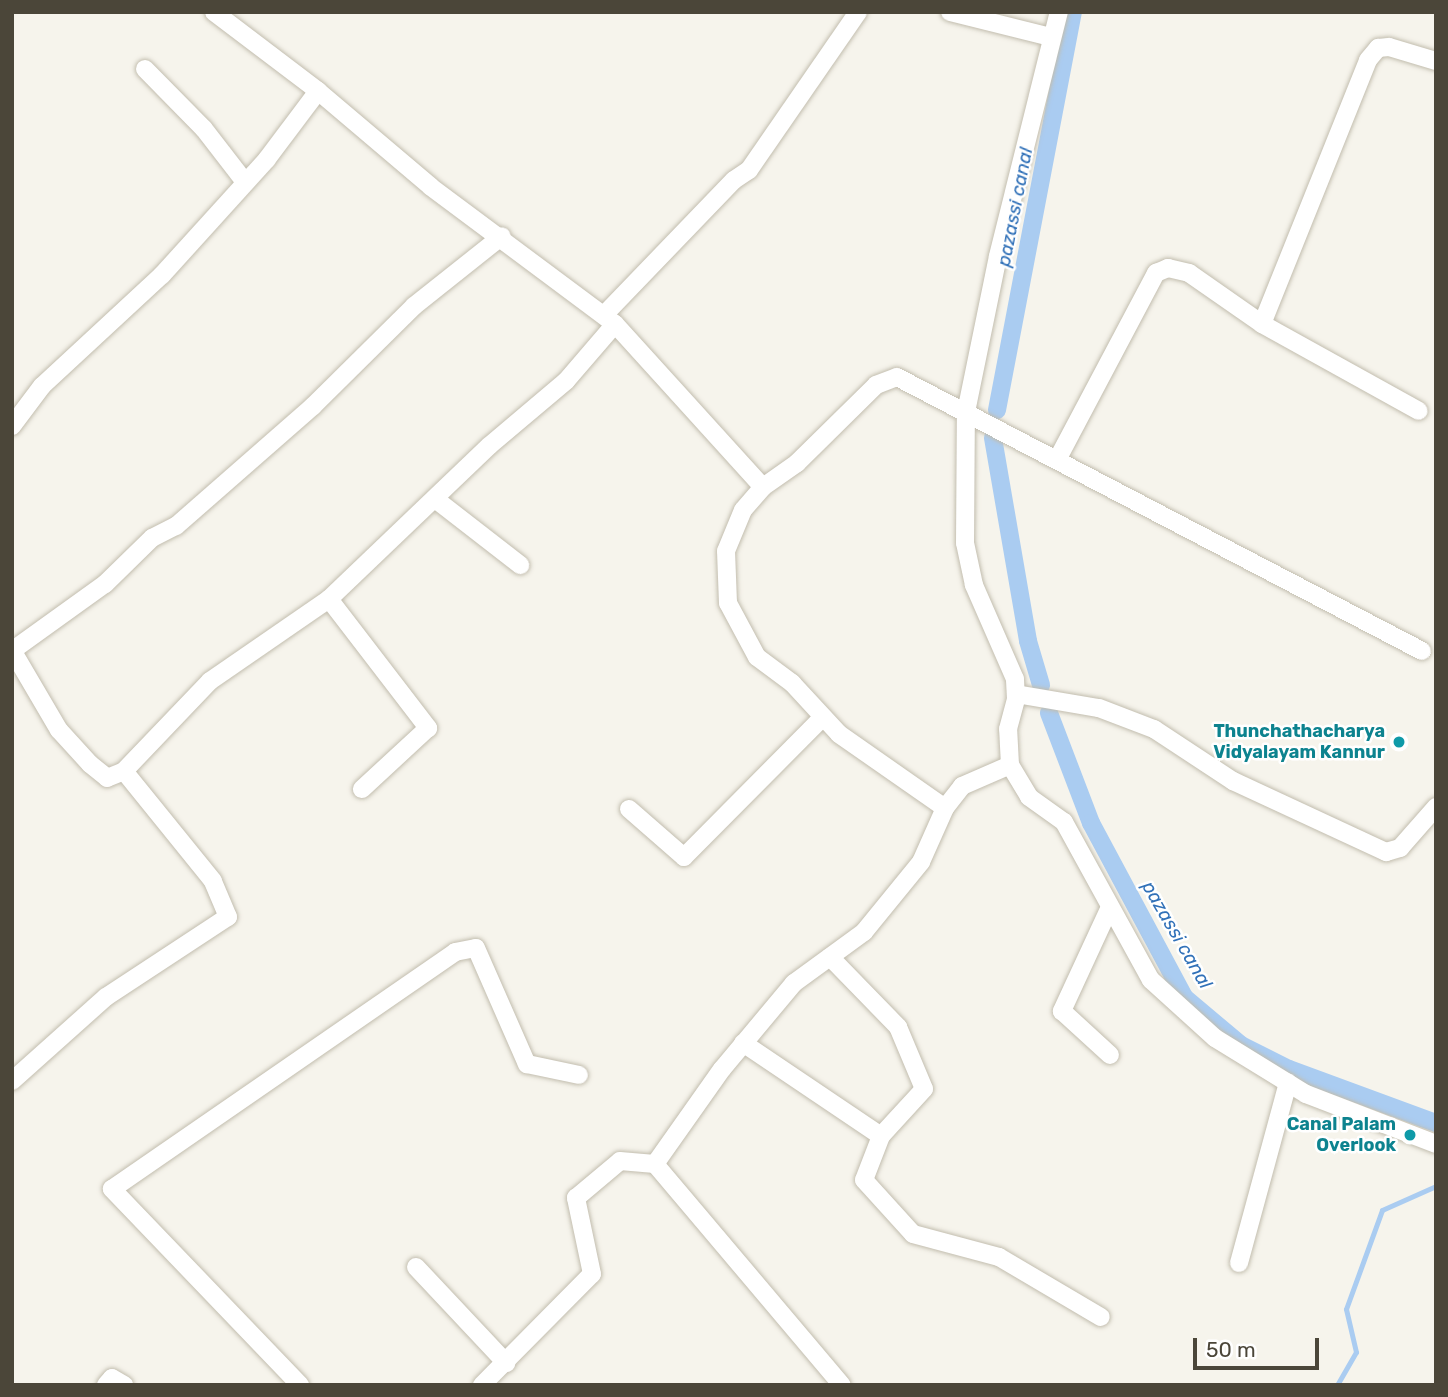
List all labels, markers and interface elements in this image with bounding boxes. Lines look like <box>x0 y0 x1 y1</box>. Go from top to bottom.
water label: pazassi canal <box>992 146 1038 268</box>
place label: Thunchathacharya Vidyalayam Kannur <box>1213 721 1385 764</box>
marker: Thunchathacharya Vidyalayam Kannur <box>1391 734 1407 750</box>
water label: pazassi canal <box>1137 877 1217 993</box>
place label: Canal Palam Overlook <box>1287 1114 1396 1156</box>
marker: Canal Palam Overlook <box>1402 1127 1418 1143</box>
scale bar <box>1196 1324 1322 1368</box>
text: 50 m <box>1206 1337 1256 1362</box>

